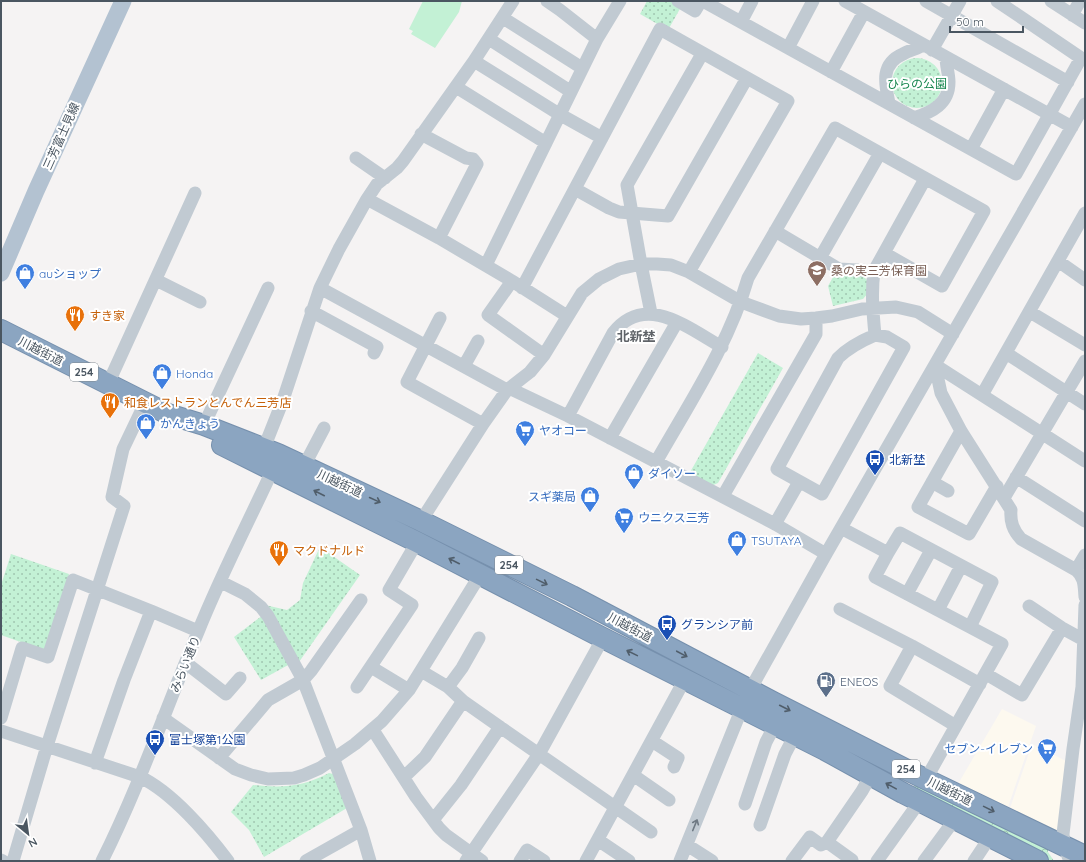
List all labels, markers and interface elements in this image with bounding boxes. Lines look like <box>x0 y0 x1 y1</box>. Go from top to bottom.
scale bar <box>950 8 1023 34</box>
text: 50 m <box>956 14 984 29</box>
park label: ひらの公園 <box>887 76 947 91</box>
street label: 三芳富士見線 <box>40 100 82 172</box>
school or university icon: 桑の実三芳保育園 <box>806 259 828 287</box>
shop icon: auショップ <box>14 262 36 290</box>
place label: 桑の実三芳保育園 <box>831 263 927 278</box>
place label: auショップ <box>39 266 101 281</box>
restaurant icon: すき家 <box>64 304 86 332</box>
place label: すき家 <box>89 308 125 323</box>
district label: 北新埜 <box>616 328 656 344</box>
street label: 川越街道 <box>16 333 66 369</box>
shop icon: Honda <box>151 362 173 390</box>
road number: 254 <box>70 363 98 381</box>
place label: Honda <box>176 366 213 381</box>
restaurant icon: 和食レストランとんでん三芳店 <box>99 391 121 419</box>
place label: 和食レストランとんでん三芳店 <box>124 395 291 410</box>
shop icon: かんきょう <box>135 412 157 440</box>
place label: かんきょう <box>160 416 220 431</box>
supermarket icon: ヤオコー <box>514 419 536 447</box>
place label: ヤオコー <box>539 423 587 438</box>
bus stop icon: 北新埜 <box>864 448 886 476</box>
place label: 北新埜 <box>889 452 925 467</box>
shop icon: ダイソー <box>623 462 645 490</box>
street label: 川越街道 <box>315 466 365 500</box>
place label: ダイソー <box>648 466 696 481</box>
shop icon: スギ薬局 <box>579 485 601 513</box>
one-way arrow <box>314 489 326 496</box>
place label: スギ薬局 <box>528 489 576 504</box>
one-way arrow <box>369 497 381 504</box>
supermarket icon: ウニクス三芳 <box>613 506 635 534</box>
place label: ウニクス三芳 <box>638 510 710 525</box>
shop icon: TSUTAYA <box>726 529 748 557</box>
place label: TSUTAYA <box>751 533 802 548</box>
restaurant icon: マクドナルド <box>268 539 290 567</box>
place label: マクドナルド <box>293 543 365 558</box>
road number: 254 <box>495 556 523 574</box>
one-way arrow <box>448 557 460 564</box>
one-way arrow <box>536 578 548 586</box>
street label: 川越街道 <box>605 609 655 645</box>
bus stop icon: グランシア前 <box>656 613 678 641</box>
place label: グランシア前 <box>681 617 753 632</box>
street label: みらい通り <box>167 633 203 695</box>
one-way arrow <box>626 649 638 656</box>
one-way arrow <box>676 651 688 659</box>
fuel station icon: ENEOS <box>815 670 837 698</box>
place label: ENEOS <box>840 674 879 689</box>
one-way arrow <box>779 705 791 712</box>
bus stop icon: 富士塚第1公園 <box>144 728 166 756</box>
place label: 富士塚第1公園 <box>169 732 245 747</box>
supermarket icon: セブン-イレブン <box>1036 737 1058 765</box>
place label: セブン-イレブン <box>944 741 1033 756</box>
road number: 254 <box>892 760 920 778</box>
street label: 川越街道 <box>925 774 975 808</box>
one-way arrow <box>885 782 897 789</box>
one-way arrow <box>983 806 995 814</box>
north arrow <box>8 814 48 854</box>
one-way arrow <box>691 819 699 831</box>
text: N <box>26 835 40 851</box>

